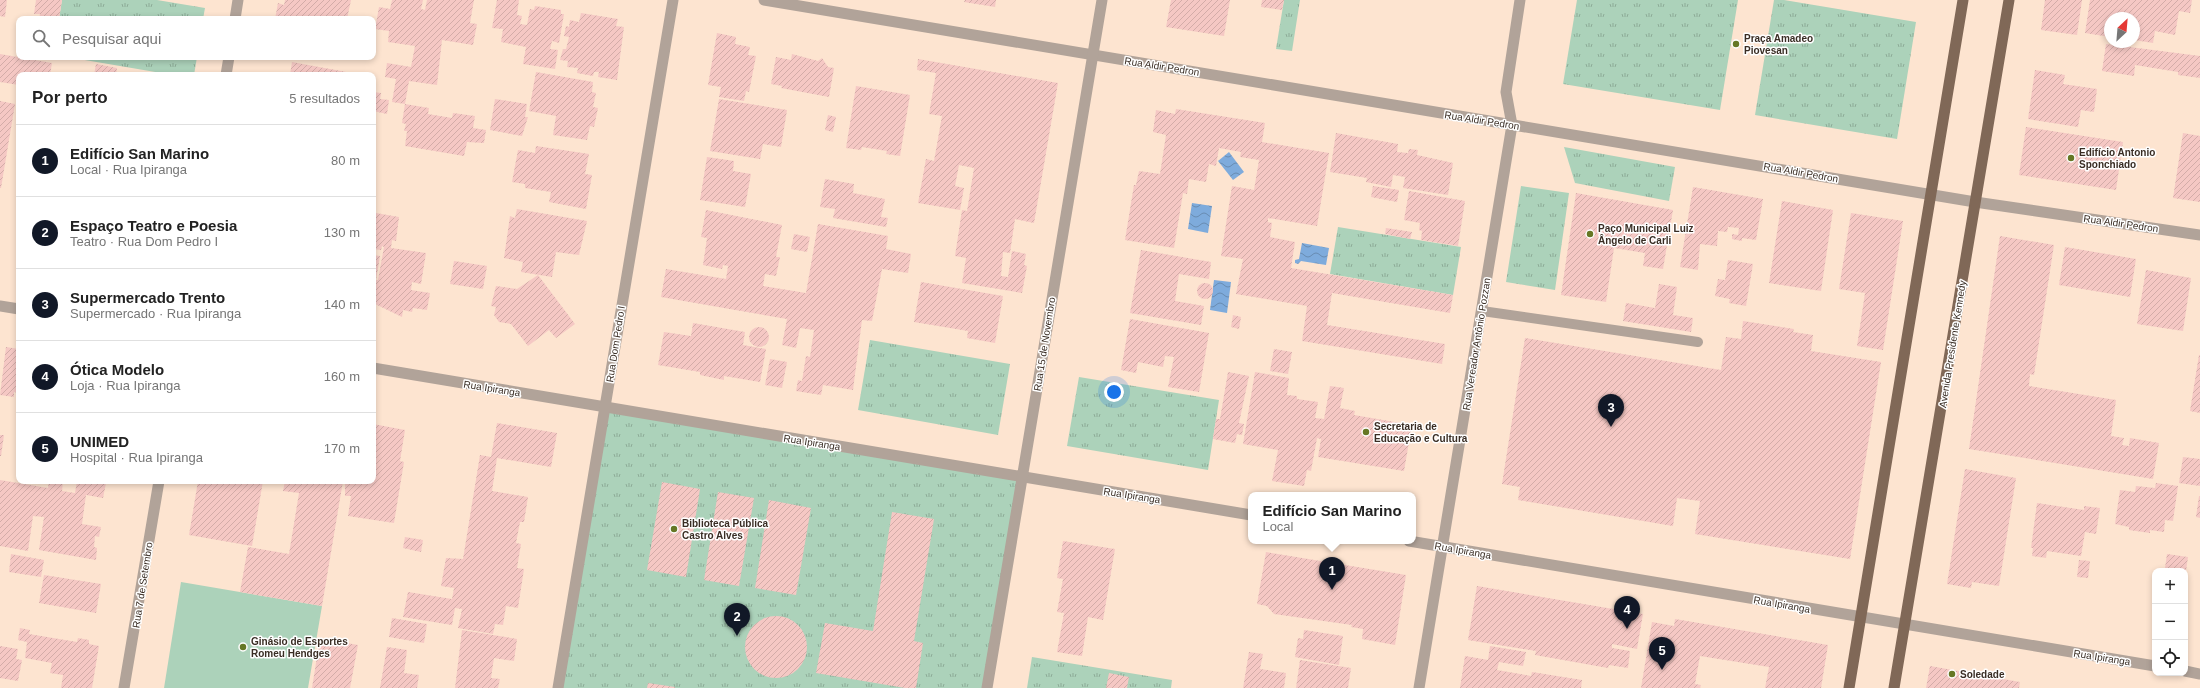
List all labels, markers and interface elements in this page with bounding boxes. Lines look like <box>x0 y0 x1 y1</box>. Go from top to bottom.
north arrow <box>2104 12 2140 48</box>
search box <box>16 16 376 60</box>
icon: search <box>30 27 52 49</box>
text: Pesquisar aqui <box>62 30 161 47</box>
place label: Praça Amadeo Piovesan <box>1744 33 1813 56</box>
marker: Praça Amadeo Piovesan <box>1731 39 1741 49</box>
street label: Rua Aldir Pedron <box>1124 55 1200 78</box>
text: Por perto <box>32 88 108 107</box>
text: 5 resultados <box>289 91 360 106</box>
street label: Rua Aldir Pedron <box>1444 109 1520 132</box>
text: Edifício San Marino <box>70 145 209 162</box>
place label: Edifício Antonio Sponchiado <box>2079 147 2155 170</box>
text: 1 <box>41 153 49 168</box>
text: 80 m <box>331 153 360 168</box>
marker: Edifício Antonio Sponchiado <box>2066 153 2076 163</box>
street label: Rua Aldir Pedron <box>1763 161 1839 184</box>
text: Local · Rua Ipiranga <box>70 162 187 177</box>
street label: Rua Aldir Pedron <box>2083 213 2159 234</box>
text: Espaço Teatro e Poesia <box>70 217 237 234</box>
place label: Paço Municipal Luiz Ângelo de Carli <box>1598 223 1694 246</box>
text: 2 <box>41 225 49 240</box>
text: 130 m <box>324 225 360 240</box>
marker: Paço Municipal Luiz Ângelo de Carli <box>1585 229 1595 239</box>
text: Teatro · Rua Dom Pedro I <box>70 234 218 249</box>
street label: Rua Vereador Antônio Pozzan <box>1461 277 1492 411</box>
street label: Avenida Presidente Kennedy <box>1937 280 1968 409</box>
text: Supermercado Trento <box>70 289 225 306</box>
street label: Rua 15 de Novembro <box>1032 296 1057 392</box>
text: 3 <box>41 297 49 312</box>
text: 140 m <box>324 297 360 312</box>
street label: Rua Dom Pedro I <box>604 305 627 383</box>
text: Supermercado · Rua Ipiranga <box>70 306 241 321</box>
text: Ótica Modelo <box>70 361 164 378</box>
text: 4 <box>41 369 49 384</box>
text: 160 m <box>324 369 360 384</box>
text: Loja · Rua Ipiranga <box>70 378 181 393</box>
street label: Rua Ipiranga <box>463 379 521 398</box>
your location <box>1104 382 1124 402</box>
pin: 3 <box>1598 394 1624 427</box>
place label: Secretaria de Educação e Cultura <box>1374 421 1468 444</box>
marker: Secretaria de Educação e Cultura <box>1361 427 1371 437</box>
text: UNIMED <box>70 433 129 450</box>
street label: Rua Ipiranga <box>783 433 841 452</box>
text: 5 <box>41 441 49 456</box>
text: 170 m <box>324 441 360 456</box>
text: Hospital · Rua Ipiranga <box>70 450 203 465</box>
street label: Rua Ipiranga <box>1103 486 1161 505</box>
popup <box>1248 492 1416 544</box>
text: Edifício San Marino <box>1262 502 1402 519</box>
place label: Biblioteca Pública Castro Alves <box>682 518 769 541</box>
text: Local <box>1262 519 1293 534</box>
marker: Biblioteca Pública Castro Alves <box>669 524 679 534</box>
street label: Rua Ipiranga <box>1434 540 1492 561</box>
street label: Rua 7 de Setembro <box>130 541 155 629</box>
pin: 1 <box>1319 557 1345 590</box>
map controls <box>2152 568 2188 676</box>
button: + <box>2152 568 2188 604</box>
street label: Rua Ipiranga <box>1753 594 1811 615</box>
pin: 4 <box>1614 596 1640 629</box>
pin: 2 <box>724 603 750 636</box>
button: − <box>2152 604 2188 640</box>
place label: Ginásio de Esportes Romeu Hendges <box>251 636 348 659</box>
pin: 5 <box>1649 637 1675 670</box>
button: locate <box>2152 640 2188 676</box>
marker: Ginásio de Esportes Romeu Hendges <box>238 642 248 652</box>
street label: Rua Ipiranga <box>2073 648 2131 667</box>
marker: Soledade <box>1947 669 1957 679</box>
place label: Soledade <box>1960 669 2005 680</box>

